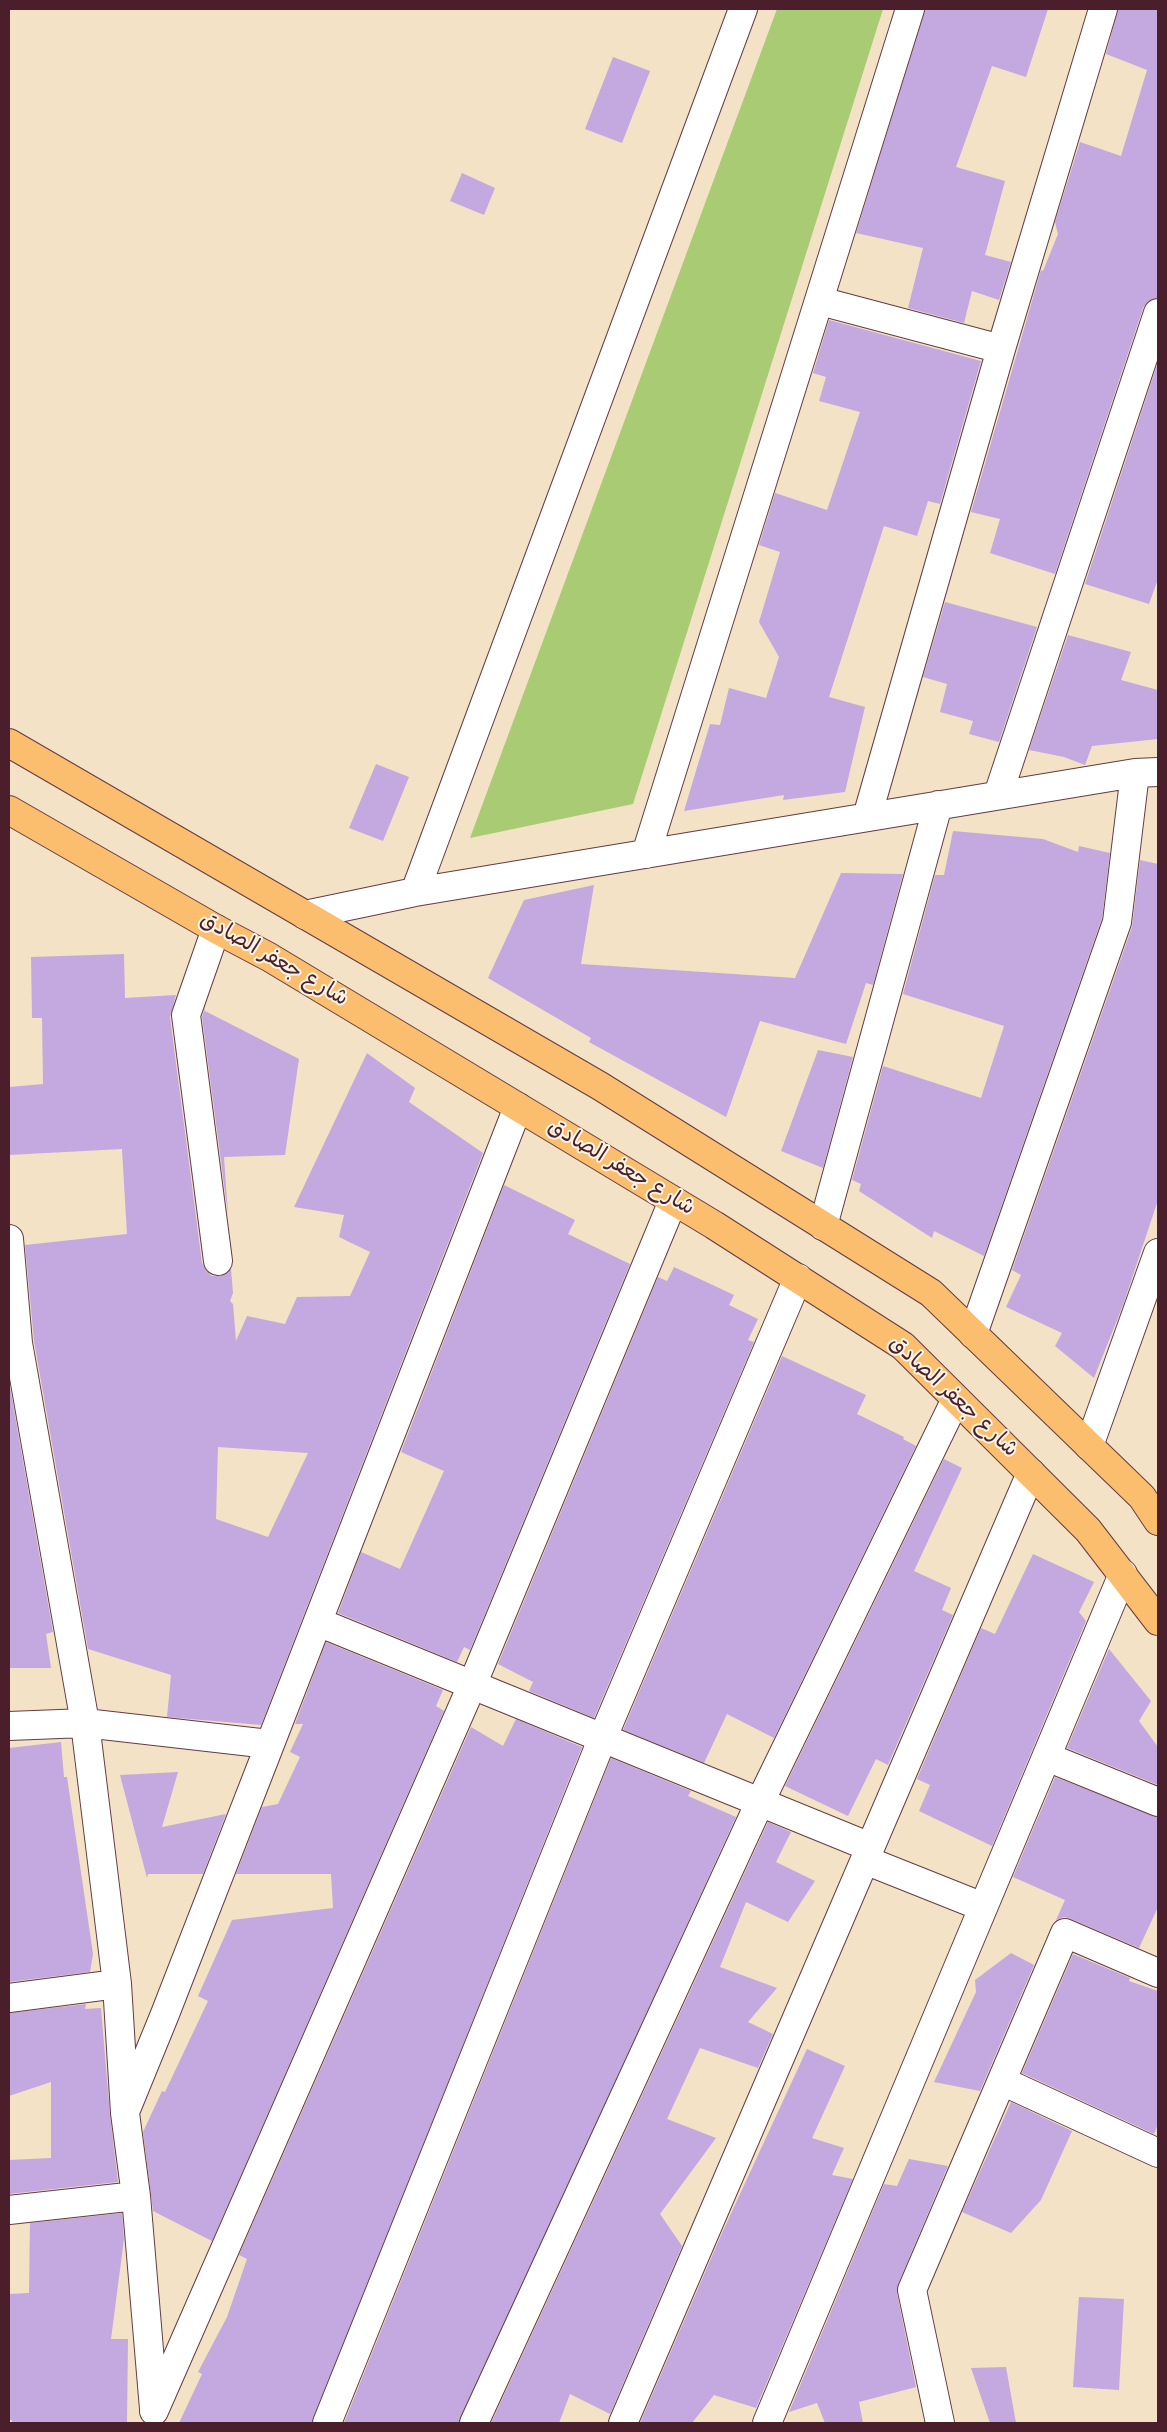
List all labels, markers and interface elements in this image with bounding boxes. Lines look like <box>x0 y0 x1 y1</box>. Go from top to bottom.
street label: شارع جعفر الصادق <box>194 908 352 1014</box>
street label: شارع جعفر الصادق <box>542 1115 698 1223</box>
street label: شارع جعفر الصادق <box>882 1332 1022 1464</box>

